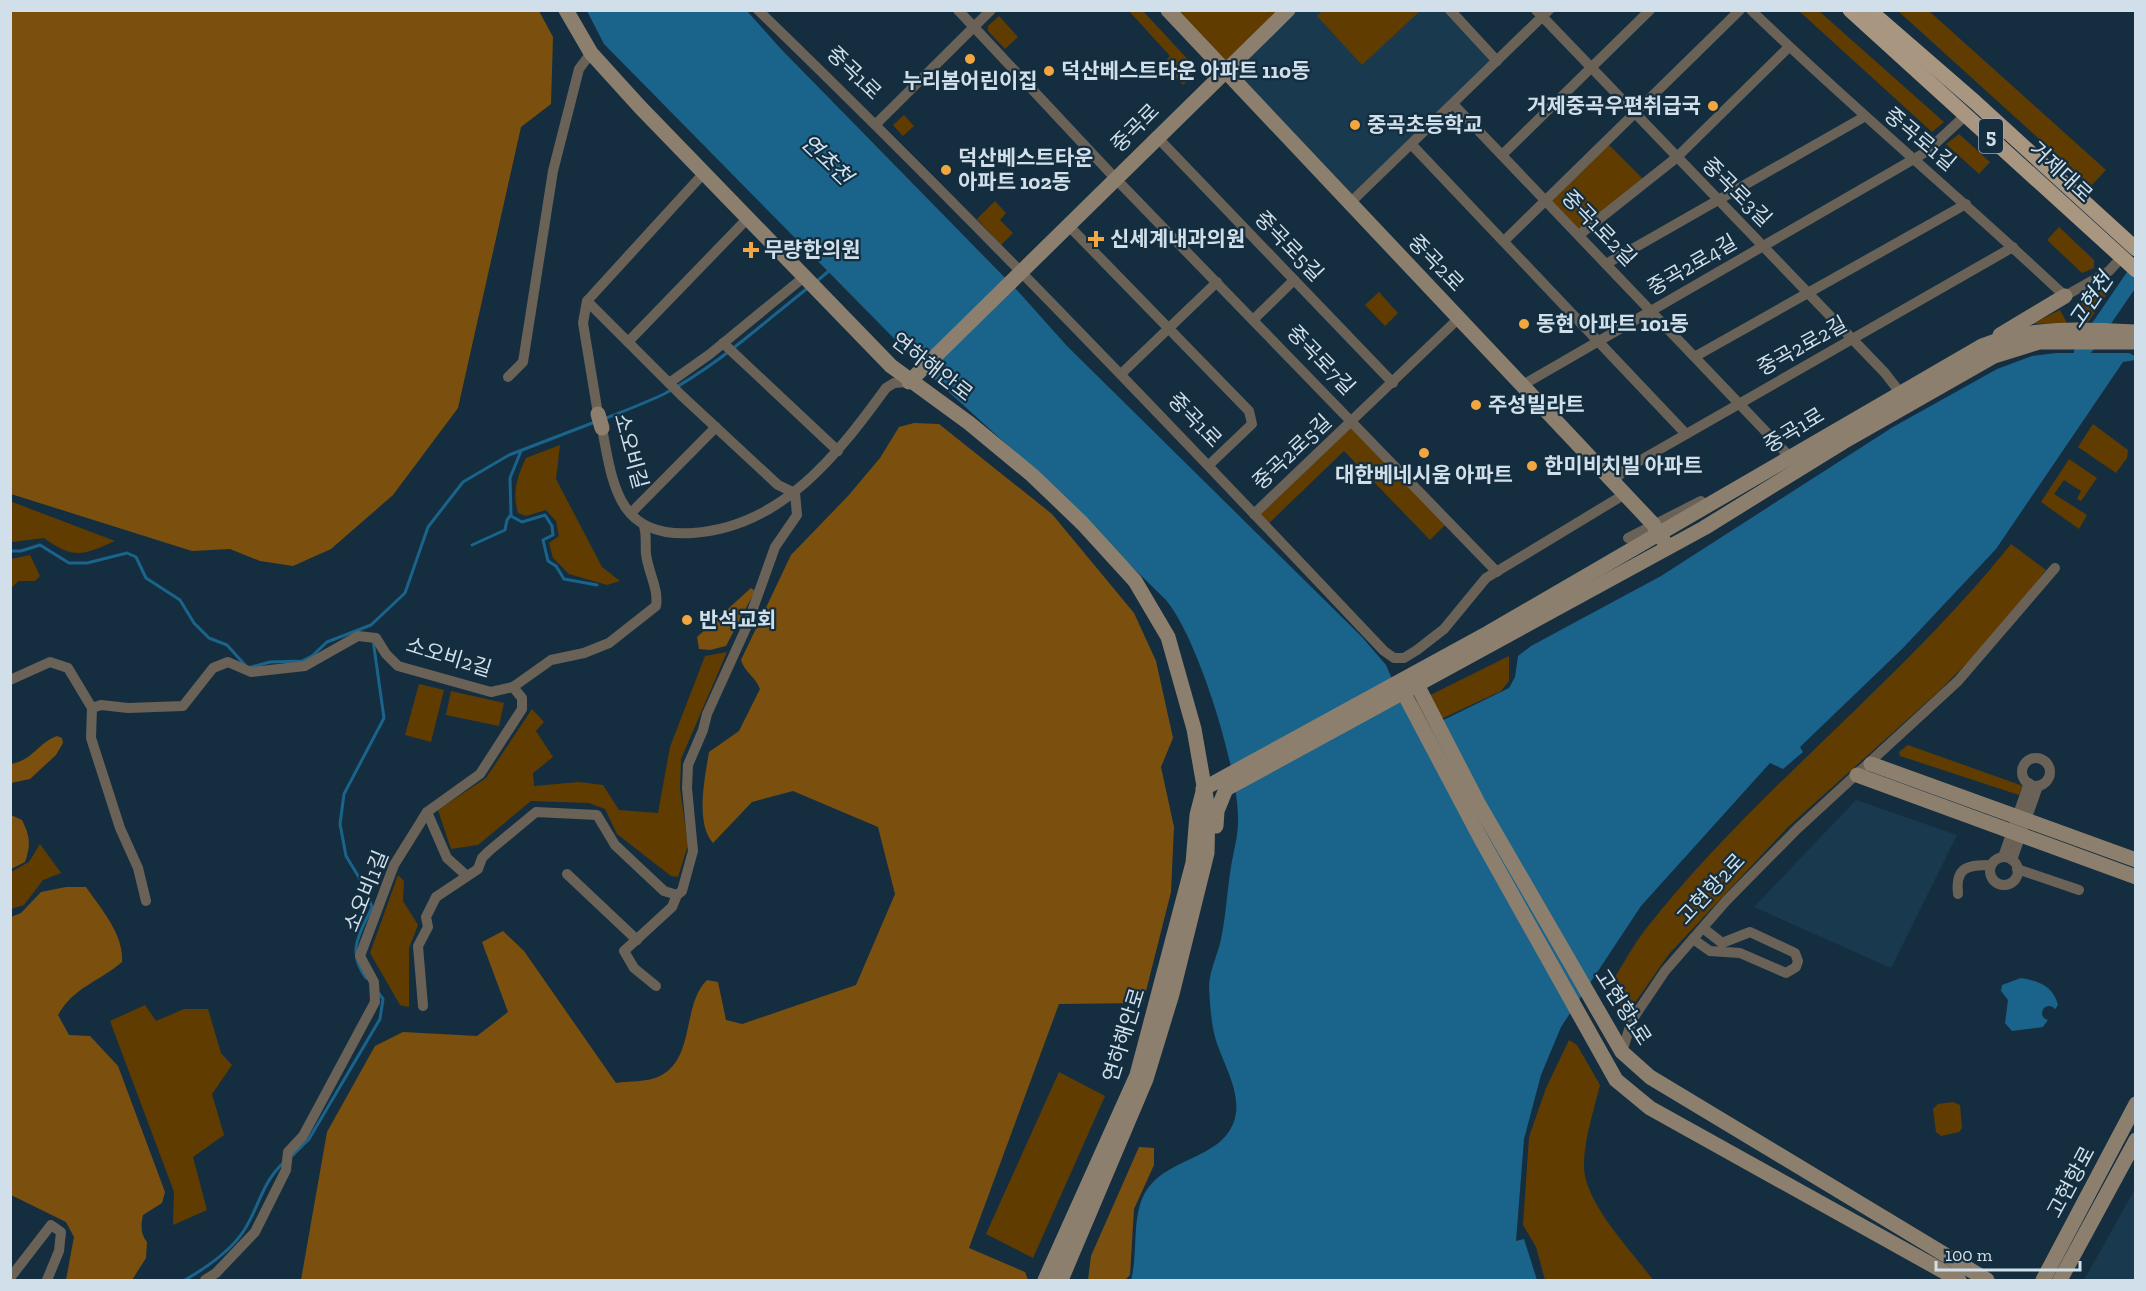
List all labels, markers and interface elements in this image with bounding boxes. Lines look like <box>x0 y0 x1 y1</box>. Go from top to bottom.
street label: 중곡1로 <box>822 41 887 105</box>
marker: 누리봄어린이집 <box>963 52 977 66</box>
place label: 덕산베스트타운 아파트 110동 <box>1061 58 1310 83</box>
marker: 덕산베스트타운 아파트 110동 <box>1042 64 1056 78</box>
place label: 누리봄어린이집 <box>902 68 1038 93</box>
place label: 거제중곡우편취급국 <box>1527 93 1701 118</box>
street label: 중곡로 <box>1105 98 1164 157</box>
marker: 거제중곡우편취급국 <box>1706 99 1720 113</box>
street label: 중곡로1길 <box>1880 102 1961 176</box>
place label: 중곡초등학교 <box>1367 112 1483 137</box>
marker: 중곡초등학교 <box>1348 118 1362 132</box>
road number: 5 <box>1979 119 2003 153</box>
water label: 연초천 <box>795 129 860 192</box>
street label: 거제대로 <box>2025 136 2098 207</box>
place label: 덕산베스트타운 아파트 102동 <box>958 145 1093 194</box>
street label: 중곡로3길 <box>1698 152 1777 231</box>
marker: 덕산베스트타운 아파트 102동 <box>939 163 953 177</box>
street label: 중곡1로2길 <box>1557 184 1642 271</box>
street label: 중곡로5길 <box>1250 205 1329 286</box>
place label: 신세계내과의원 <box>1110 226 1245 251</box>
street label: 중곡2로 <box>1403 229 1469 296</box>
street label: 중곡2로4길 <box>1642 229 1741 300</box>
marker: 신세계내과의원 <box>1087 230 1105 248</box>
place label: 무량한의원 <box>764 237 861 262</box>
marker: 무량한의원 <box>742 241 760 259</box>
water label: 고현천 <box>2062 265 2120 333</box>
place label: 동현 아파트 101동 <box>1536 311 1689 336</box>
street label: 중곡2로2길 <box>1752 311 1851 380</box>
marker: 동현 아파트 101동 <box>1517 317 1531 331</box>
street label: 중곡로7길 <box>1282 320 1361 400</box>
street label: 연하해안로 <box>887 327 978 406</box>
street label: 중곡1로 <box>1163 387 1227 452</box>
place label: 주성빌라트 <box>1488 392 1585 417</box>
marker: 주성빌라트 <box>1469 398 1483 412</box>
street label: 중곡1로 <box>1759 402 1828 457</box>
street label: 중곡2로5길 <box>1247 409 1336 494</box>
street label: 소오비길 <box>609 410 654 491</box>
marker: 대한베네시움 아파트 <box>1417 446 1431 460</box>
place label: 한미비치빌 아파트 <box>1544 453 1703 478</box>
marker: 한미비치빌 아파트 <box>1525 459 1539 473</box>
place label: 대한베네시움 아파트 <box>1335 462 1513 487</box>
place label: 반석교회 <box>699 607 776 632</box>
marker: 반석교회 <box>680 613 694 627</box>
street label: 소오비2길 <box>403 632 495 681</box>
street label: 소오비1길 <box>338 847 393 935</box>
street label: 고현항2로 <box>1671 848 1750 929</box>
street label: 고현항1로 <box>1590 964 1657 1049</box>
street label: 연하해안로 <box>1097 985 1150 1085</box>
street label: 고현항로 <box>2041 1142 2100 1222</box>
scale bar <box>1936 1234 2080 1272</box>
text: 100 m <box>1945 1244 1993 1266</box>

